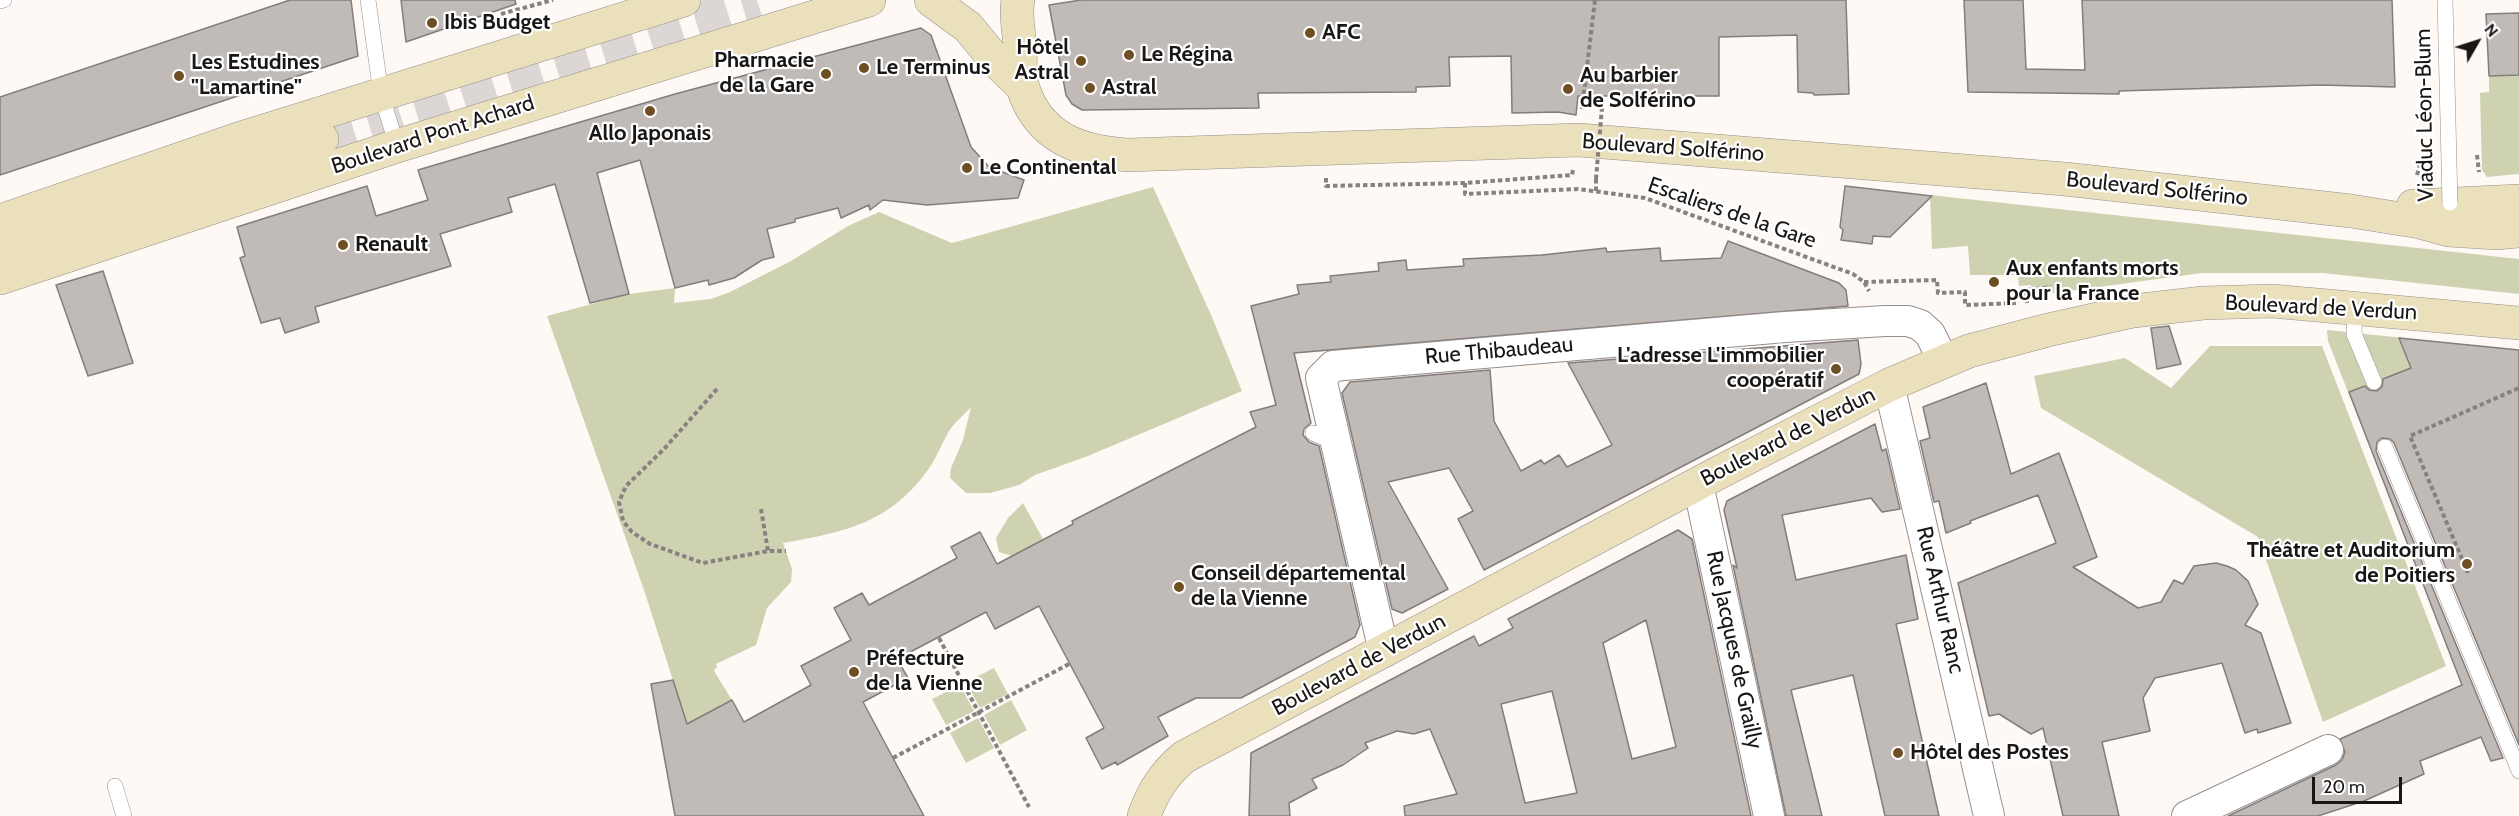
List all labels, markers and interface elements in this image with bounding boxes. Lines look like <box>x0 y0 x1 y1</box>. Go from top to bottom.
place label: Ibis Budget <box>444 10 550 36</box>
north arrow <box>2447 12 2507 72</box>
marker: Ibis Budget <box>425 16 439 30</box>
place label: AFC <box>1322 20 1361 46</box>
text: N <box>2480 20 2502 41</box>
marker: AFC <box>1303 26 1317 40</box>
street label: Viaduc Léon-Blum <box>2410 28 2440 202</box>
place label: Hôtel Astral <box>1015 35 1069 86</box>
place label: Le Régina <box>1141 42 1233 68</box>
place label: Pharmacie de la Gare <box>714 48 814 100</box>
marker: Le Régina <box>1122 48 1136 62</box>
place label: Les Estudines "Lamartine" <box>191 50 320 101</box>
marker: Hôtel Astral <box>1074 54 1088 68</box>
place label: Le Terminus <box>876 55 990 81</box>
marker: Le Terminus <box>857 61 871 75</box>
place label: Au barbier de Solférino <box>1580 63 1696 114</box>
marker: Pharmacie de la Gare <box>819 67 833 81</box>
marker: Les Estudines "Lamartine" <box>172 69 186 83</box>
place label: Astral <box>1102 75 1156 101</box>
marker: Astral <box>1083 81 1097 95</box>
marker: Au barbier de Solférino <box>1561 82 1575 96</box>
street label: Boulevard Pont Achard <box>328 90 538 180</box>
marker: Allo Japonais <box>643 104 657 118</box>
place label: Allo Japonais <box>589 121 711 147</box>
street label: Boulevard Solférino <box>1581 128 1765 168</box>
place label: Le Continental <box>979 155 1117 181</box>
marker: Le Continental <box>960 161 974 175</box>
street label: Boulevard Solférino <box>2065 166 2249 212</box>
street label: Escaliers de la Gare <box>1644 172 1820 254</box>
place label: Renault <box>355 232 428 258</box>
marker: Renault <box>336 238 350 252</box>
place label: Aux enfants morts pour la France <box>2006 256 2179 308</box>
marker: Aux enfants morts pour la France <box>1987 275 2001 289</box>
street label: Boulevard de Verdun <box>2224 290 2418 326</box>
street label: Rue Thibaudeau <box>1424 331 1574 371</box>
place label: L'adresse L'immobilier coopératif <box>1617 343 1824 394</box>
marker: L'adresse L'immobilier coopératif <box>1829 362 1843 376</box>
street label: Boulevard de Verdun <box>1696 382 1880 492</box>
street label: Rue Arthur Ranc <box>1910 524 1970 676</box>
place label: Théâtre et Auditorium de Poitiers <box>2247 538 2455 590</box>
street label: Rue Jacques de Grailly <box>1700 548 1768 752</box>
marker: Théâtre et Auditorium de Poitiers <box>2460 557 2474 571</box>
place label: Conseil départemental de la Vienne <box>1191 561 1406 612</box>
marker: Conseil départemental de la Vienne <box>1172 580 1186 594</box>
street label: Boulevard de Verdun <box>1268 608 1450 722</box>
place label: Préfecture de la Vienne <box>866 646 982 698</box>
marker: Préfecture de la Vienne <box>847 665 861 679</box>
place label: Hôtel des Postes <box>1910 740 2069 766</box>
marker: Hôtel des Postes <box>1891 746 1905 760</box>
scale bar <box>2315 765 2405 803</box>
text: 20 m <box>2323 776 2365 798</box>

